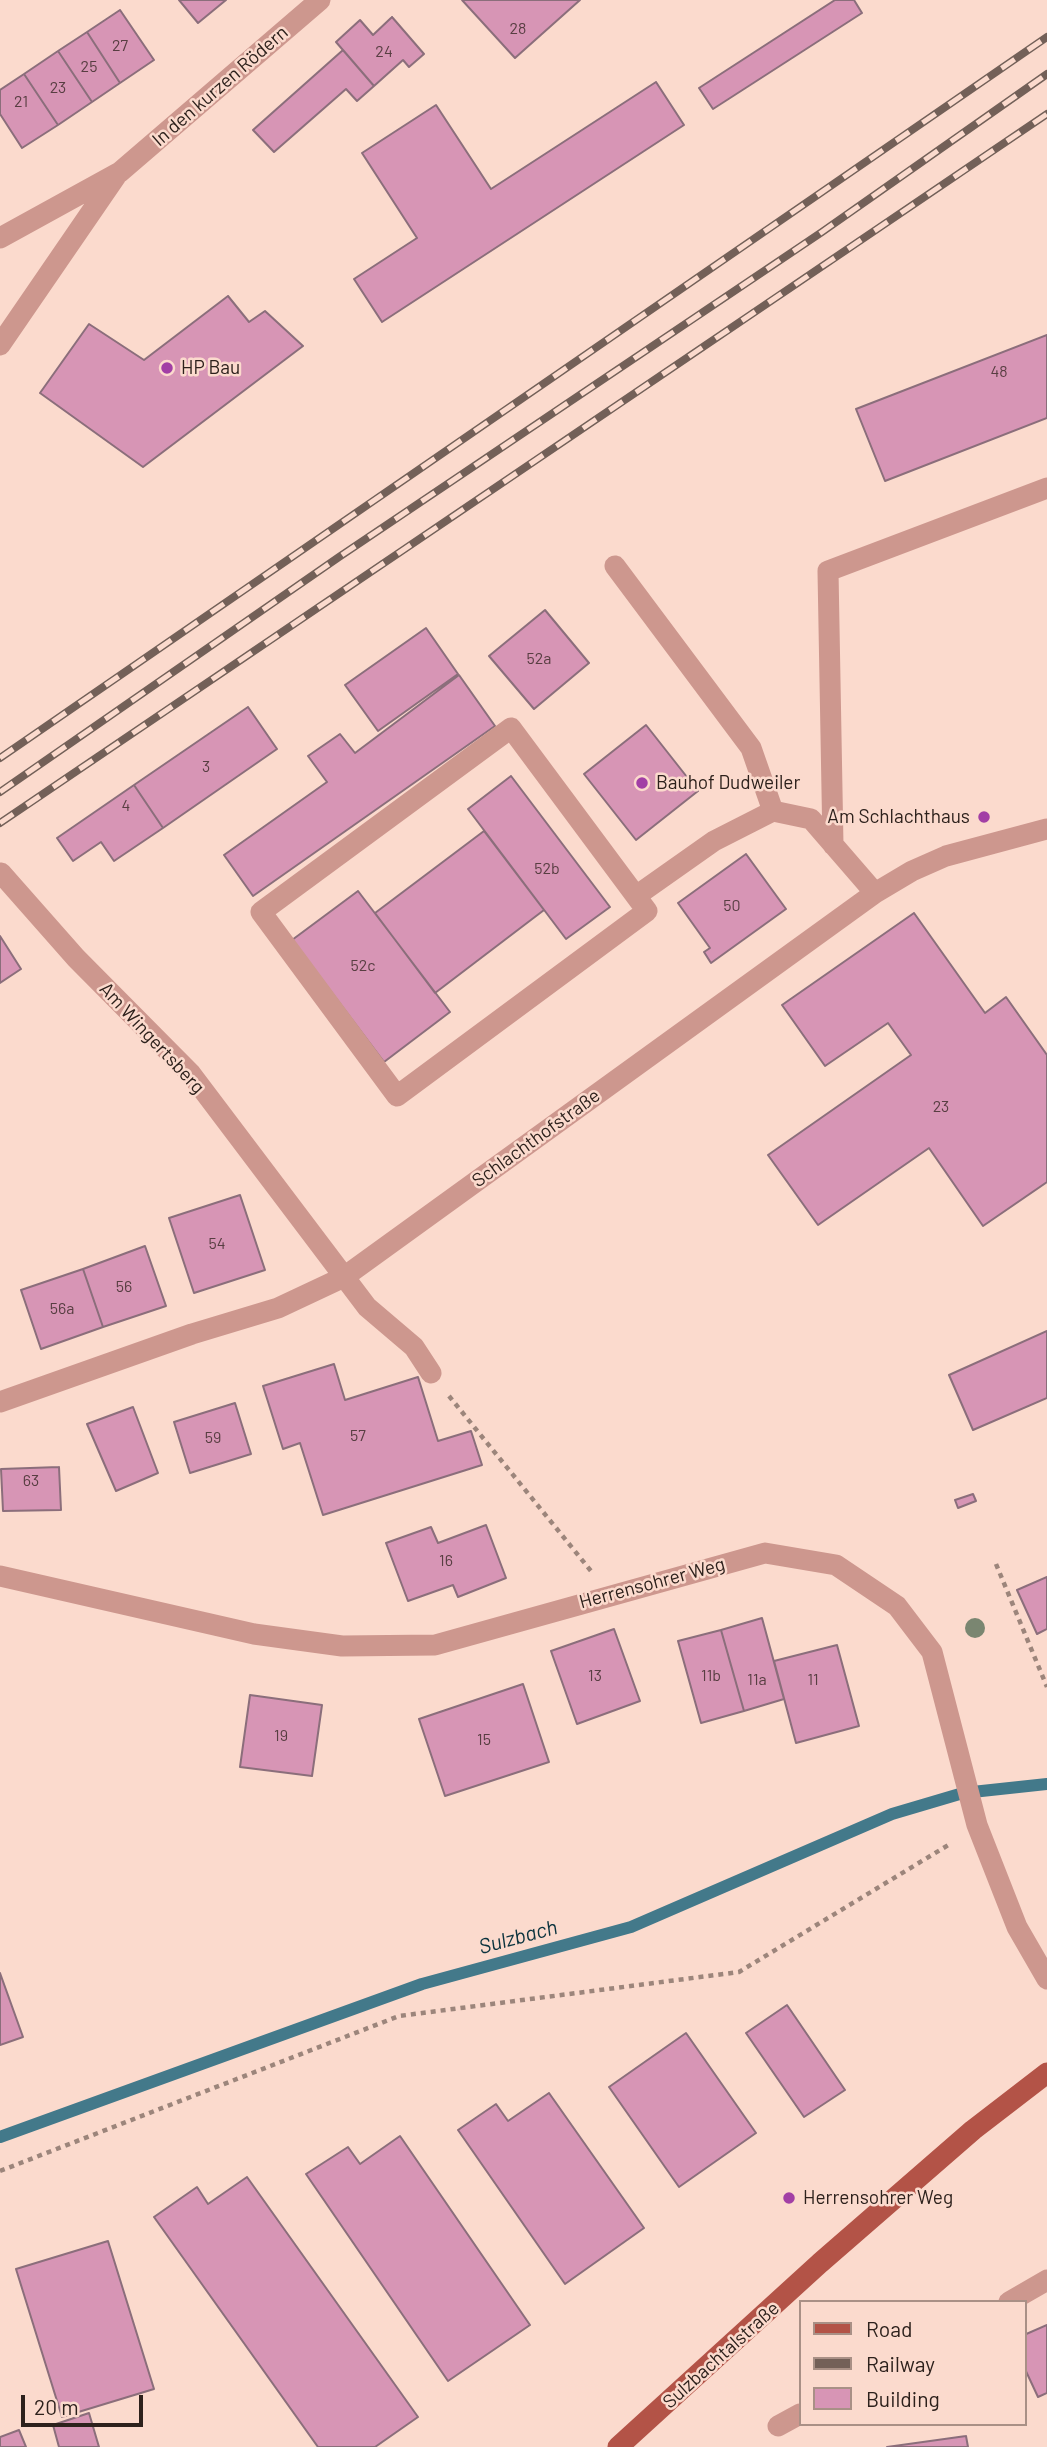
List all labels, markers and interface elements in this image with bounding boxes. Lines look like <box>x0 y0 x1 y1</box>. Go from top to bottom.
house number: 28 <box>510 19 526 39</box>
street label: In den kurzen Rödern <box>148 21 292 151</box>
house number: 27 <box>112 36 128 56</box>
house number: 24 <box>375 42 393 62</box>
house number: 25 <box>81 57 97 77</box>
house number: 23 <box>50 78 66 98</box>
house number: 21 <box>14 92 28 112</box>
place label: HP Bau <box>181 357 240 379</box>
marker: HP Bau <box>159 360 175 376</box>
house number: 48 <box>990 362 1008 382</box>
house number: 52a <box>527 649 551 669</box>
house number: 3 <box>202 757 210 777</box>
place label: Bauhof Dudweiler <box>656 772 800 794</box>
marker: Bauhof Dudweiler <box>634 775 650 791</box>
house number: 4 <box>122 796 130 816</box>
place label: Am Schlachthaus <box>827 806 970 828</box>
marker: Am Schlachthaus <box>976 809 992 825</box>
house number: 52b <box>534 859 560 879</box>
house number: 50 <box>723 896 741 916</box>
house number: 52c <box>350 956 376 976</box>
street label: Am Wingertsberg <box>95 978 209 1098</box>
street label: Schlachthofstraße <box>468 1084 604 1192</box>
house number: 23 <box>933 1097 949 1117</box>
house number: 54 <box>208 1234 226 1254</box>
house number: 56 <box>116 1277 132 1297</box>
house number: 56a <box>50 1299 74 1319</box>
house number: 57 <box>350 1426 366 1446</box>
house number: 59 <box>205 1428 221 1448</box>
house number: 63 <box>23 1471 39 1491</box>
house number: 16 <box>439 1551 453 1571</box>
street label: Herrensohrer Weg <box>577 1553 727 1613</box>
house number: 13 <box>588 1666 602 1686</box>
house number: 11b <box>701 1666 721 1686</box>
house number: 11a <box>747 1670 767 1690</box>
house number: 11 <box>807 1670 819 1690</box>
house number: 19 <box>274 1726 288 1746</box>
house number: 15 <box>477 1730 491 1750</box>
water label: Sulzbach <box>476 1914 560 1960</box>
place label: Herrensohrer Weg <box>803 2187 953 2209</box>
marker: Herrensohrer Weg <box>781 2190 797 2206</box>
street label: Sulzbachtalstraße <box>658 2297 784 2413</box>
legend <box>799 2300 1026 2426</box>
text: Road <box>866 2316 912 2341</box>
text: Railway <box>866 2351 935 2376</box>
scale bar <box>24 2380 147 2424</box>
text: Building <box>866 2386 940 2411</box>
text: 20 m <box>34 2394 79 2419</box>

